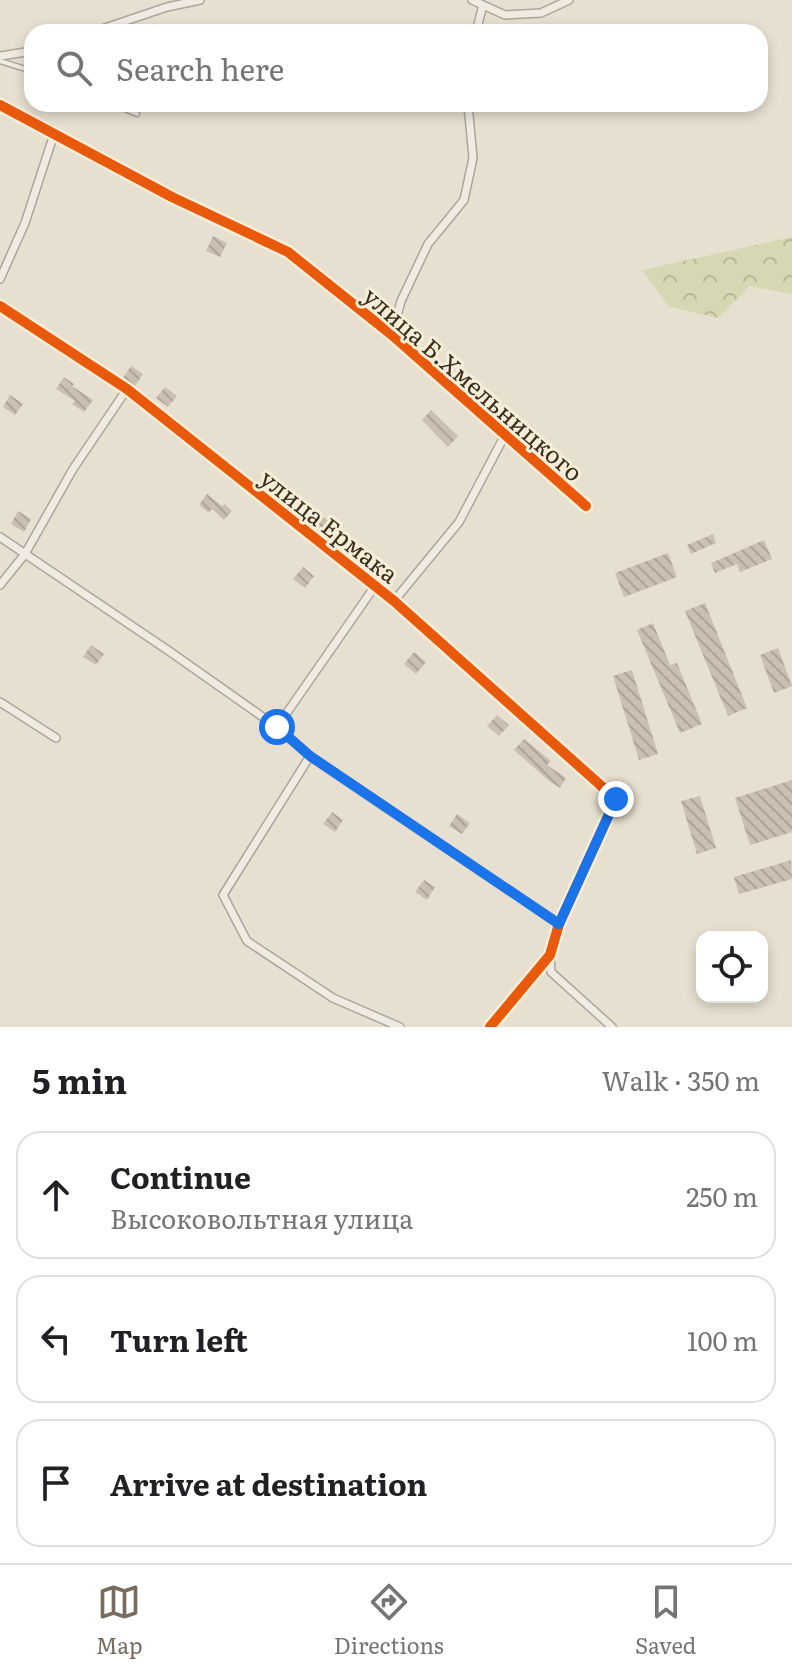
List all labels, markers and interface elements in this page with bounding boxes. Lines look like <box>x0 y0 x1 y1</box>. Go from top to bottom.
search box <box>24 24 768 112</box>
icon: search <box>52 46 96 90</box>
text: Search here <box>116 46 284 90</box>
street label: улица Б.Хмельницкого <box>356 278 592 488</box>
street label: улица Ермака <box>253 460 407 590</box>
route start <box>259 709 295 745</box>
route end <box>598 781 634 817</box>
map controls <box>696 931 768 1003</box>
button: locate <box>696 931 768 1003</box>
text: 5 min <box>32 1054 127 1104</box>
text: Walk · 350 m <box>602 1060 760 1099</box>
text: Continue <box>110 1154 251 1198</box>
icon: ahead <box>34 1173 78 1217</box>
text: 250 m <box>686 1176 758 1215</box>
text: Высоковольтная улица <box>110 1198 413 1237</box>
icon: left <box>34 1317 78 1361</box>
text: Turn left <box>110 1317 248 1361</box>
text: 100 m <box>687 1320 758 1359</box>
icon: arrive <box>34 1461 78 1505</box>
text: Arrive at destination <box>110 1461 427 1505</box>
tab: Map <box>96 1580 143 1661</box>
tab: Directions <box>334 1580 444 1661</box>
tab: Saved <box>635 1580 696 1661</box>

